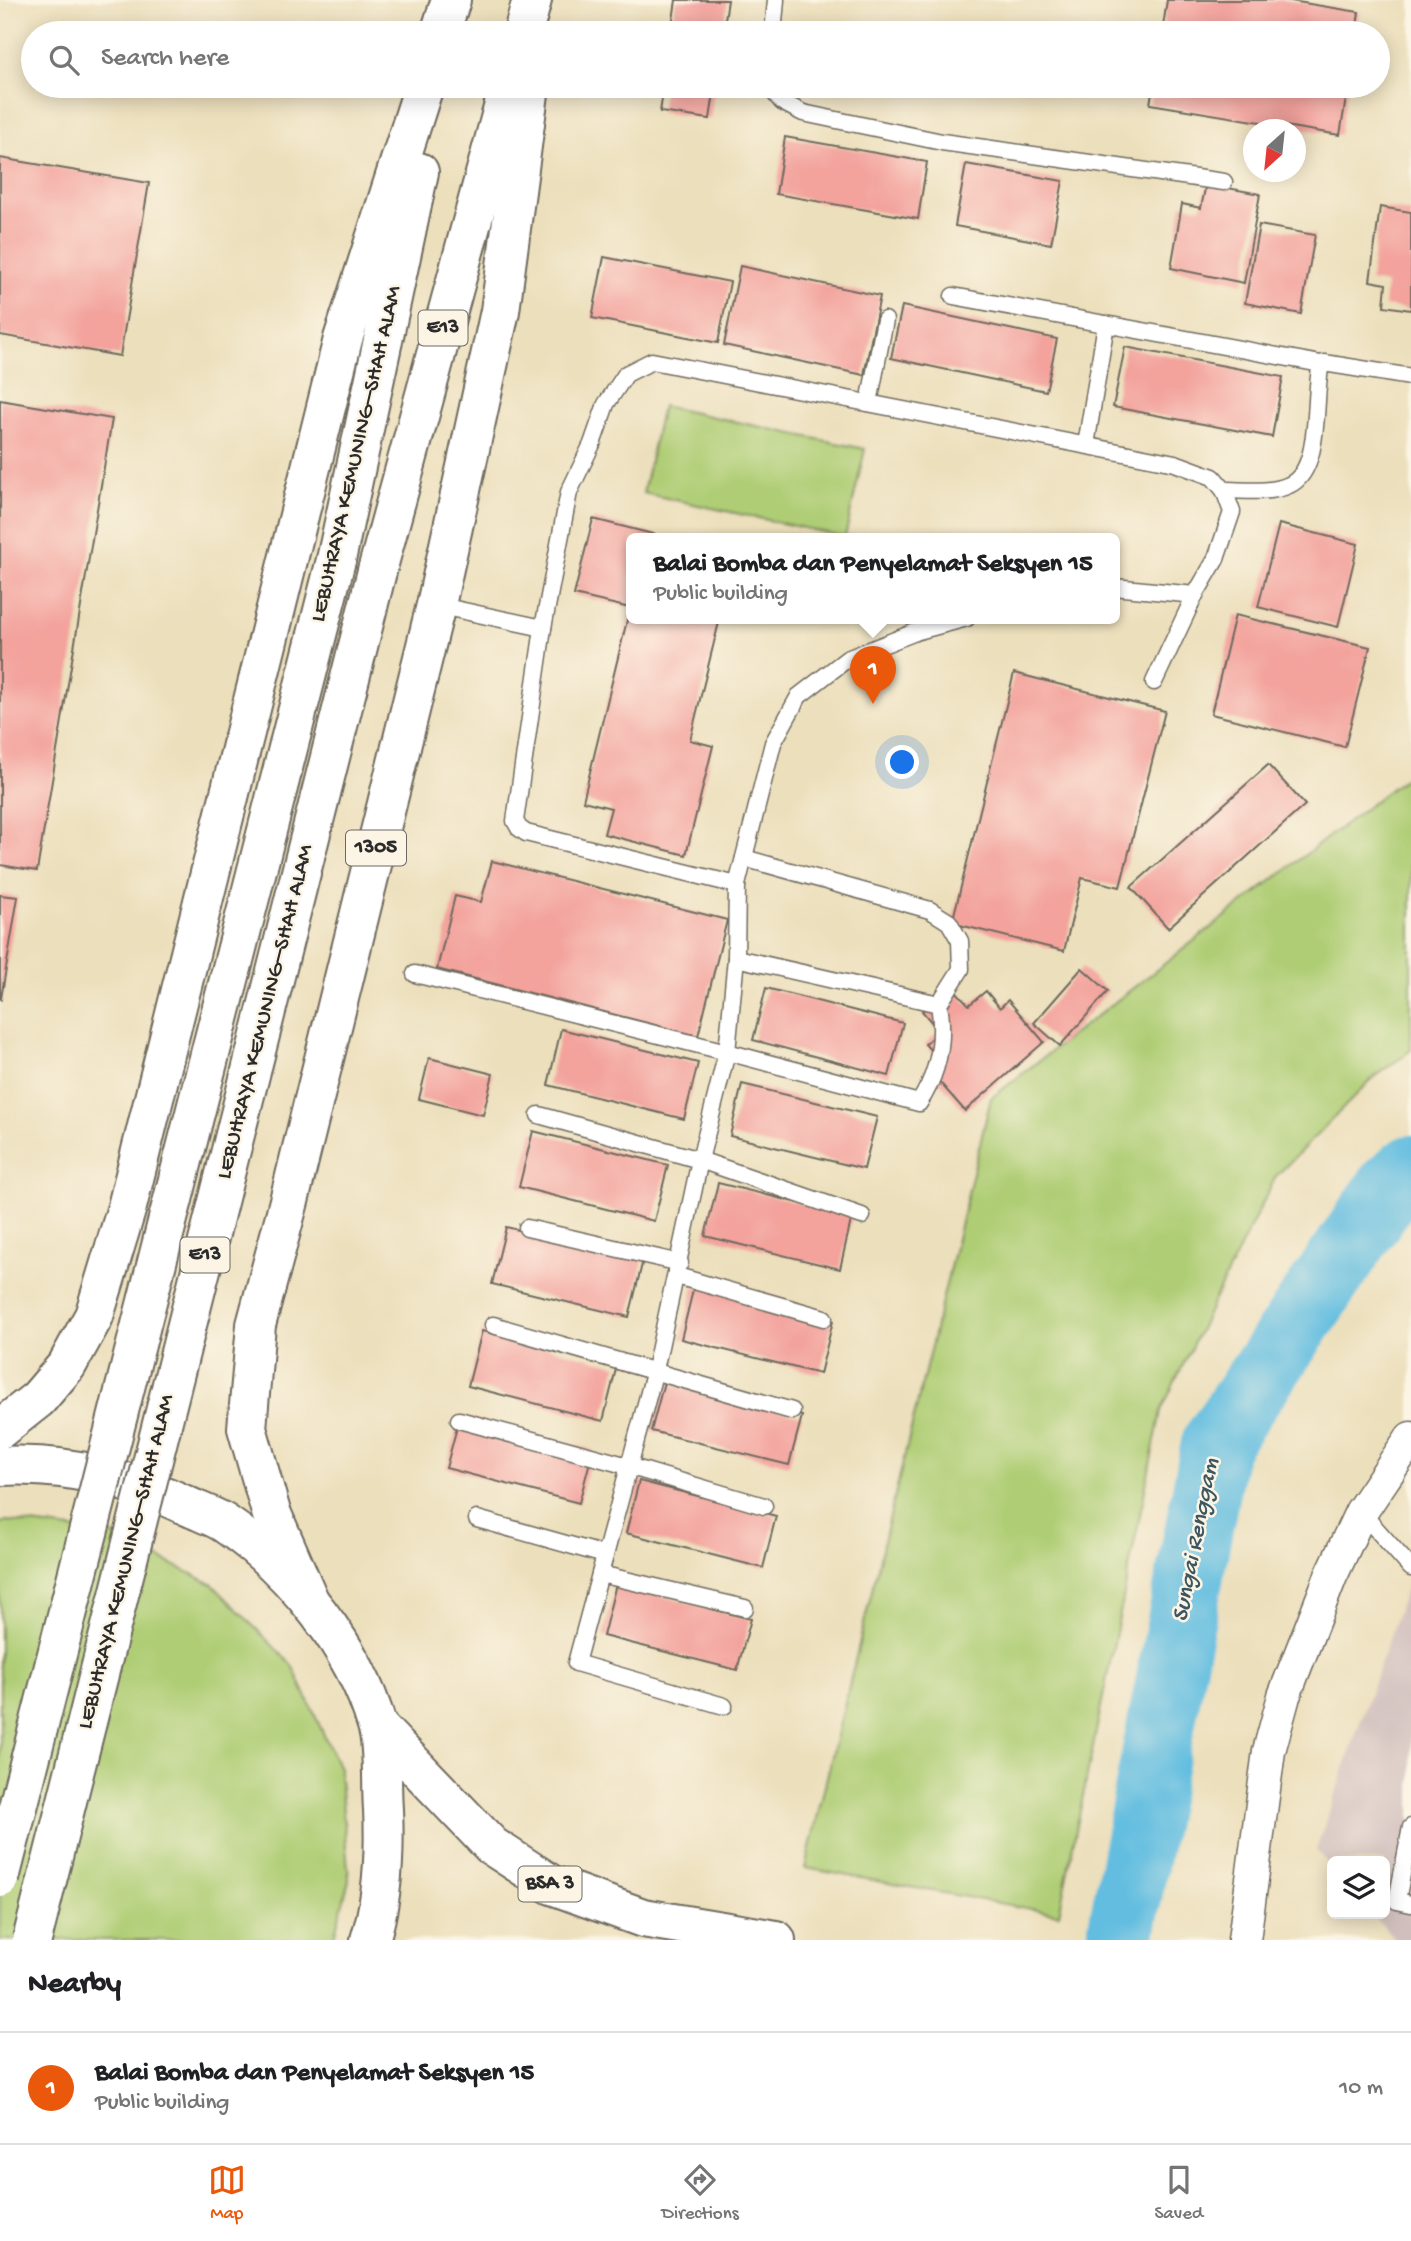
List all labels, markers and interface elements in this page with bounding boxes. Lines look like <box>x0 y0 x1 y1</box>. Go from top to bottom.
search box <box>21 21 1390 98</box>
icon: search <box>45 41 83 79</box>
text: Search here <box>101 44 229 75</box>
north arrow <box>1243 119 1306 182</box>
street label: LEBUHRAYA KEMUNING–SHAH ALAM <box>305 282 409 625</box>
road number: E13 <box>418 310 467 346</box>
popup <box>626 533 1120 624</box>
text: Balai Bomba dan Penyelamat Seksyen 15 <box>653 550 1093 581</box>
text: Public building <box>653 581 788 608</box>
pin: 1 <box>850 646 896 704</box>
your location <box>885 745 919 779</box>
road number: 1305 <box>346 830 406 866</box>
street label: LEBUHRAYA KEMUNING–SHAH ALAM <box>211 841 321 1182</box>
road number: E13 <box>180 1238 230 1272</box>
street label: LEBUHRAYA KEMUNING–SHAH ALAM <box>72 1391 182 1732</box>
water label: Sungai Renggam <box>1167 1456 1227 1624</box>
map controls <box>1327 1856 1390 1919</box>
button: layers <box>1327 1856 1390 1919</box>
road number: BSA 3 <box>518 1867 582 1902</box>
text: Nearby <box>28 1968 121 2003</box>
text: Balai Bomba dan Penyelamat Seksyen 15 <box>95 2059 534 2090</box>
text: 1 <box>46 2075 56 2102</box>
text: 10 m <box>1339 2075 1383 2102</box>
text: Public building <box>95 2090 229 2117</box>
tab: Map <box>208 2161 246 2226</box>
tab: Directions <box>662 2161 739 2226</box>
tab: Saved <box>1154 2161 1203 2226</box>

